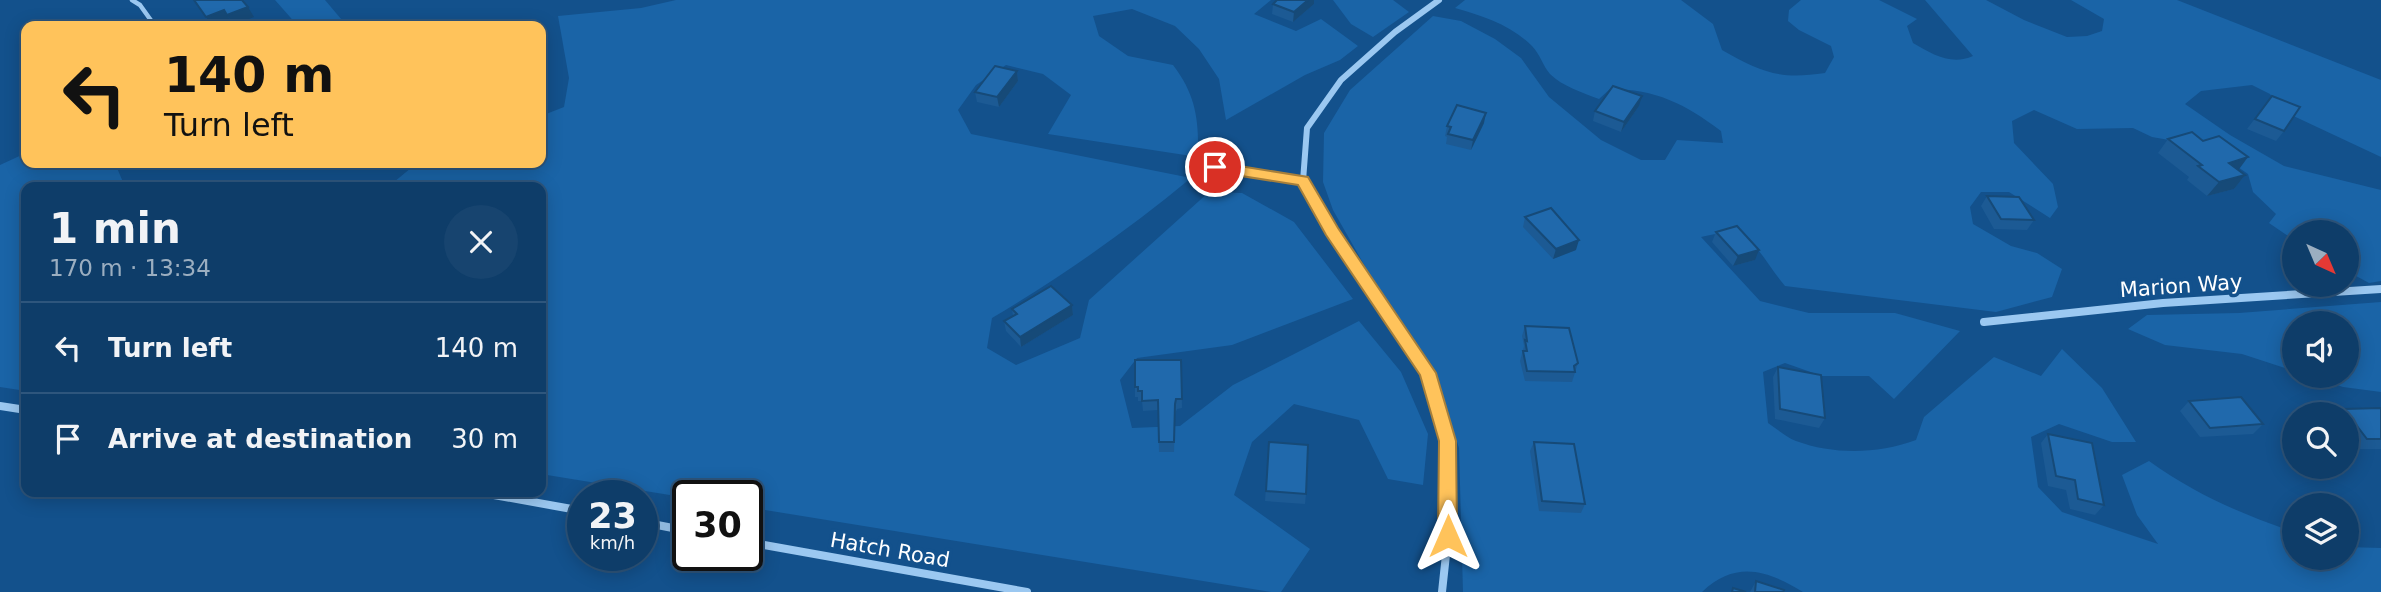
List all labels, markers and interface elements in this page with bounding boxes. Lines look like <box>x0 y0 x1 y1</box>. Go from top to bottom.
text: 140 m <box>164 47 334 104</box>
icon: left <box>49 49 140 140</box>
text: Turn left <box>164 106 294 144</box>
pin <box>1185 137 1245 197</box>
icon: arrive <box>1196 148 1234 186</box>
text: 1 min <box>49 204 181 253</box>
button: close <box>444 205 518 279</box>
north arrow <box>2282 220 2359 298</box>
map controls <box>2282 220 2359 570</box>
text: 170 m · 13:34 <box>49 255 211 281</box>
street label: Marion Way <box>2119 270 2243 302</box>
button: sound <box>2282 311 2359 388</box>
icon: left <box>49 329 87 367</box>
text: Turn left <box>108 333 232 363</box>
text: 140 m <box>435 333 518 363</box>
button: search <box>2282 402 2359 479</box>
icon: arrive <box>49 420 87 458</box>
text: Arrive at destination <box>108 424 412 454</box>
text: 30 m <box>451 424 518 454</box>
speed limit sign: 30 <box>672 480 763 571</box>
button: layers <box>2282 493 2359 570</box>
text: 23 <box>588 496 637 536</box>
position arrow <box>1411 499 1485 573</box>
street label: Hatch Road <box>828 528 952 572</box>
text: km/h <box>590 532 635 553</box>

